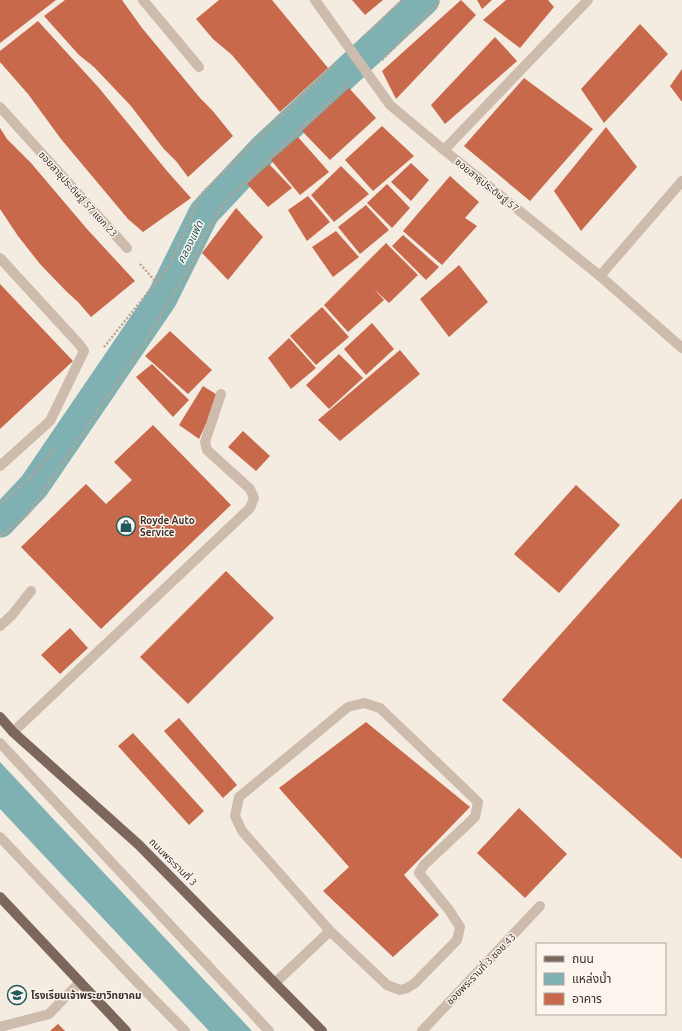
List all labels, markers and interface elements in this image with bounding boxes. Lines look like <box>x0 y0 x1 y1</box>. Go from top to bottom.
street label: ซอยสาธุประดิษฐ์ 57 แยก 23 <box>36 149 119 240</box>
street label: ซอยสาธุประดิษฐ์ 57 <box>452 156 521 215</box>
water label: คลองแฟด <box>175 218 206 265</box>
shop icon: Royde Auto Service <box>115 515 137 537</box>
place label: Royde Auto Service <box>140 515 195 538</box>
street label: ถนนพระรามที่ 3 <box>147 835 200 888</box>
street label: ซอยพระรามที่ 3 ซอย 43 <box>443 930 518 1007</box>
legend <box>536 943 666 1015</box>
text: ถนน <box>572 952 594 965</box>
text: แหล่งน้ำ <box>572 970 611 985</box>
school or university icon: โรงเรียนเจ้าพระยาวิทยาคม <box>6 984 28 1006</box>
place label: โรงเรียนเจ้าพระยาวิทยาคม <box>31 989 142 1001</box>
text: อาคาร <box>572 992 602 1005</box>

